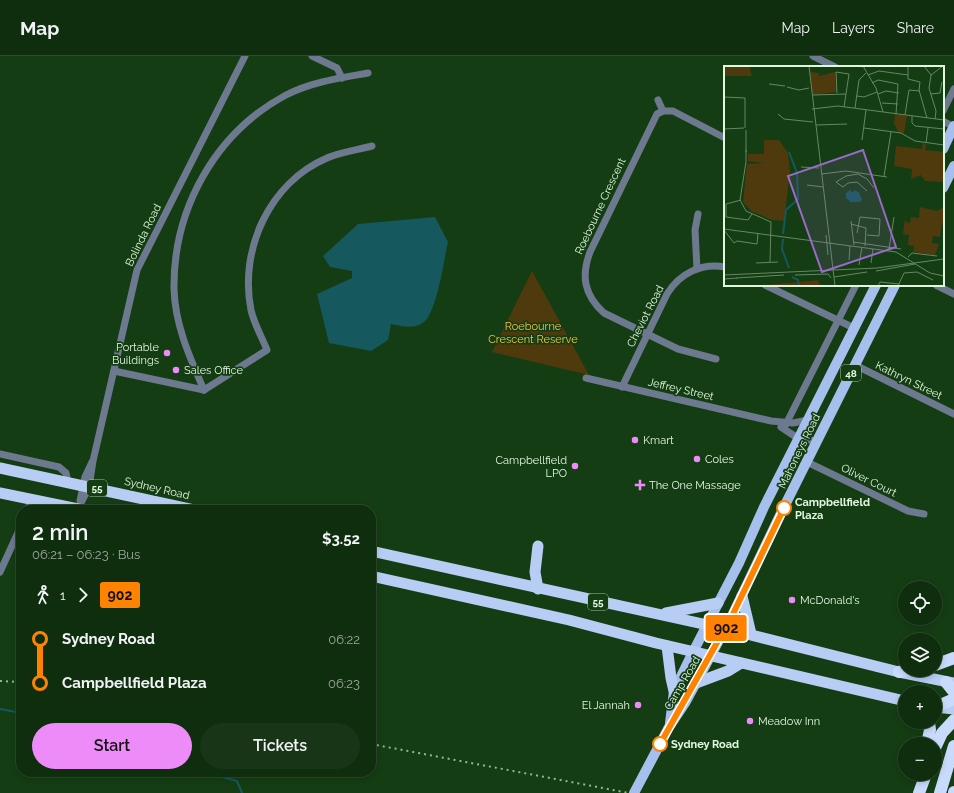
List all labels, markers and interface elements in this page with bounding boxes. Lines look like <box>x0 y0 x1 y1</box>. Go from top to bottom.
text: Map <box>20 17 59 39</box>
text: Map <box>782 20 810 36</box>
text: Layers <box>832 20 875 36</box>
text: Share <box>897 20 934 36</box>
inset map <box>724 66 944 286</box>
street label: Roebourne Crescent <box>572 156 629 256</box>
street label: Bolinda Road <box>123 202 164 268</box>
street label: Cheviot Road <box>624 283 667 349</box>
park label: Roebourne Crescent Reserve <box>488 320 578 346</box>
place label: Portable Buildings <box>112 341 160 367</box>
marker: Portable Buildings <box>162 348 172 358</box>
street label: Kathryn Street <box>873 359 945 402</box>
place label: Sales Office <box>184 364 244 377</box>
marker: Sales Office <box>171 365 181 375</box>
road number: 48 <box>841 365 861 381</box>
street label: Jeffrey Street <box>647 376 715 403</box>
street label: Mahoneys Road <box>776 412 823 491</box>
place label: Kmart <box>643 434 674 447</box>
marker: Kmart <box>630 435 640 445</box>
place label: Coles <box>705 453 734 466</box>
place label: Campbellfield LPO <box>496 454 567 480</box>
marker: Coles <box>692 454 702 464</box>
marker: Campbellfield LPO <box>570 461 580 471</box>
street label: Oliver Court <box>839 461 899 500</box>
street label: Sydney Road <box>123 475 191 502</box>
marker: The One Massage <box>634 479 646 491</box>
place label: The One Massage <box>649 479 741 492</box>
road number: 55 <box>87 480 107 496</box>
place label: Campbellfield Plaza <box>795 496 870 522</box>
marker: Campbellfield Plaza <box>776 500 792 516</box>
text: 2 min <box>32 519 88 545</box>
text: $3.52 <box>322 530 360 548</box>
text: 06:21 – 06:23 · Bus <box>32 547 140 562</box>
map controls <box>898 581 942 781</box>
button: locate <box>898 581 942 625</box>
icon: walk <box>32 584 54 606</box>
icon: forward <box>72 584 94 606</box>
text: 902 <box>108 587 132 603</box>
text: 1 <box>60 588 66 603</box>
road number: 55 <box>588 594 608 610</box>
place label: McDonald's <box>800 594 860 607</box>
marker: McDonald's <box>787 595 797 605</box>
line badge: 902 <box>703 615 749 641</box>
text: 902 <box>714 620 738 636</box>
text: Sydney Road <box>62 630 155 648</box>
text: 06:22 <box>328 632 360 647</box>
button: layers <box>898 633 942 677</box>
street label: Camp Road <box>662 654 703 712</box>
text: Campbellfield Plaza <box>62 674 207 692</box>
text: 06:23 <box>328 676 360 691</box>
button: + <box>898 685 942 729</box>
place label: El Jannah <box>582 699 630 712</box>
marker: El Jannah <box>633 700 643 710</box>
place label: Meadow Inn <box>758 715 820 728</box>
marker: Meadow Inn <box>745 716 755 726</box>
button: Start <box>32 723 192 769</box>
button: Tickets <box>200 723 360 769</box>
marker: Sydney Road <box>652 736 668 752</box>
button: − <box>898 737 942 781</box>
place label: Sydney Road <box>671 738 739 751</box>

